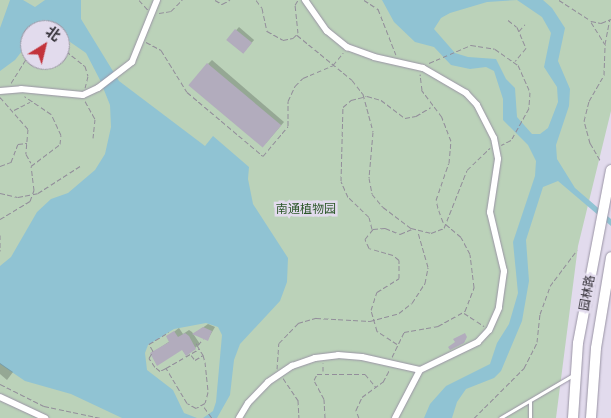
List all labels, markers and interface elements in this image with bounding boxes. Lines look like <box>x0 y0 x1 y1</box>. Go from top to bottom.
north arrow <box>20 20 70 70</box>
text: 北 <box>42 21 65 46</box>
park label: 南通植物园 <box>276 202 336 216</box>
street label: 园林路 <box>577 274 597 312</box>

